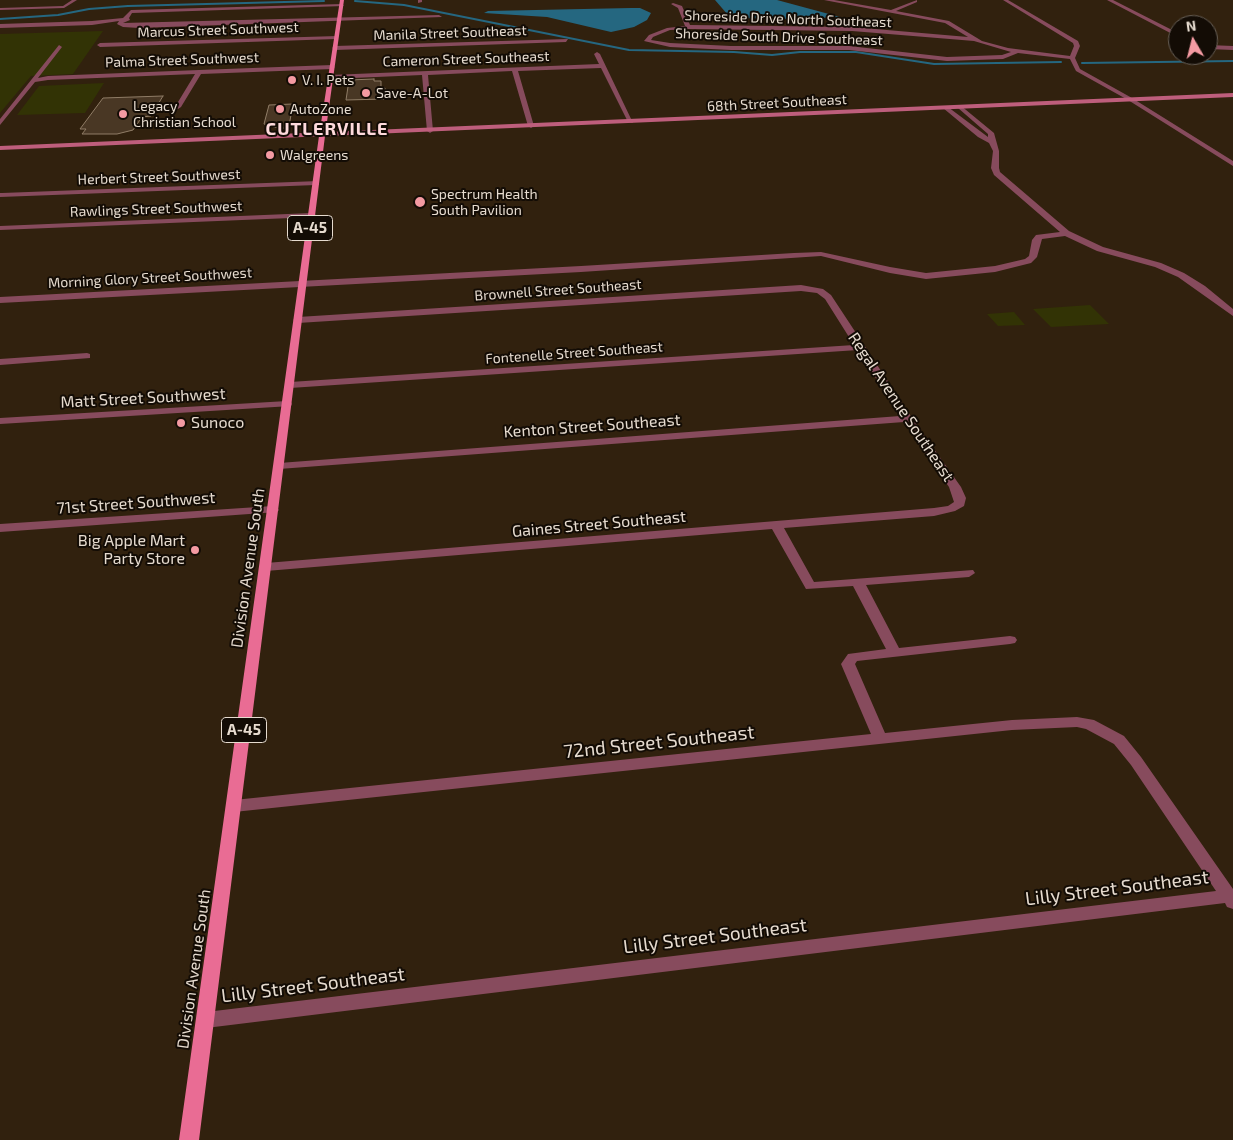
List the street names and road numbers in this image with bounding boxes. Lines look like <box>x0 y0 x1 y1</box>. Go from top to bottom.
street label: Shoreside Drive North Southeast <box>684 7 892 31</box>
street label: Marcus Street Southwest <box>137 19 299 41</box>
street label: Manila Street Southeast <box>373 22 527 44</box>
street label: Shoreside South Drive Southeast <box>675 25 883 49</box>
street label: Cameron Street Southeast <box>382 48 550 70</box>
street label: Palma Street Southwest <box>105 49 259 71</box>
street label: 68th Street Southeast <box>707 91 847 115</box>
street label: Herbert Street Southwest <box>77 166 241 188</box>
street label: Rawlings Street Southwest <box>70 198 242 220</box>
road number: A-45 <box>288 216 332 240</box>
street label: Morning Glory Street Southwest <box>48 264 252 292</box>
street label: Brownell Street Southeast <box>474 276 642 304</box>
street label: Regal Avenue Southeast <box>844 329 958 485</box>
street label: Fontenelle Street Southeast <box>485 338 663 368</box>
street label: Matt Street Southwest <box>60 384 226 412</box>
street label: Kenton Street Southeast <box>503 410 681 442</box>
street label: Division Avenue South <box>227 487 269 649</box>
street label: 71st Street Southwest <box>56 488 216 518</box>
street label: Gaines Street Southeast <box>511 507 687 541</box>
road number: A-45 <box>222 718 266 742</box>
street label: 72nd Street Southeast <box>562 721 756 763</box>
street label: Lilly Street Southeast <box>1024 865 1210 911</box>
street label: Division Avenue South <box>173 888 215 1050</box>
street label: Lilly Street Southeast <box>622 913 808 959</box>
street label: Lilly Street Southeast <box>220 962 406 1008</box>

